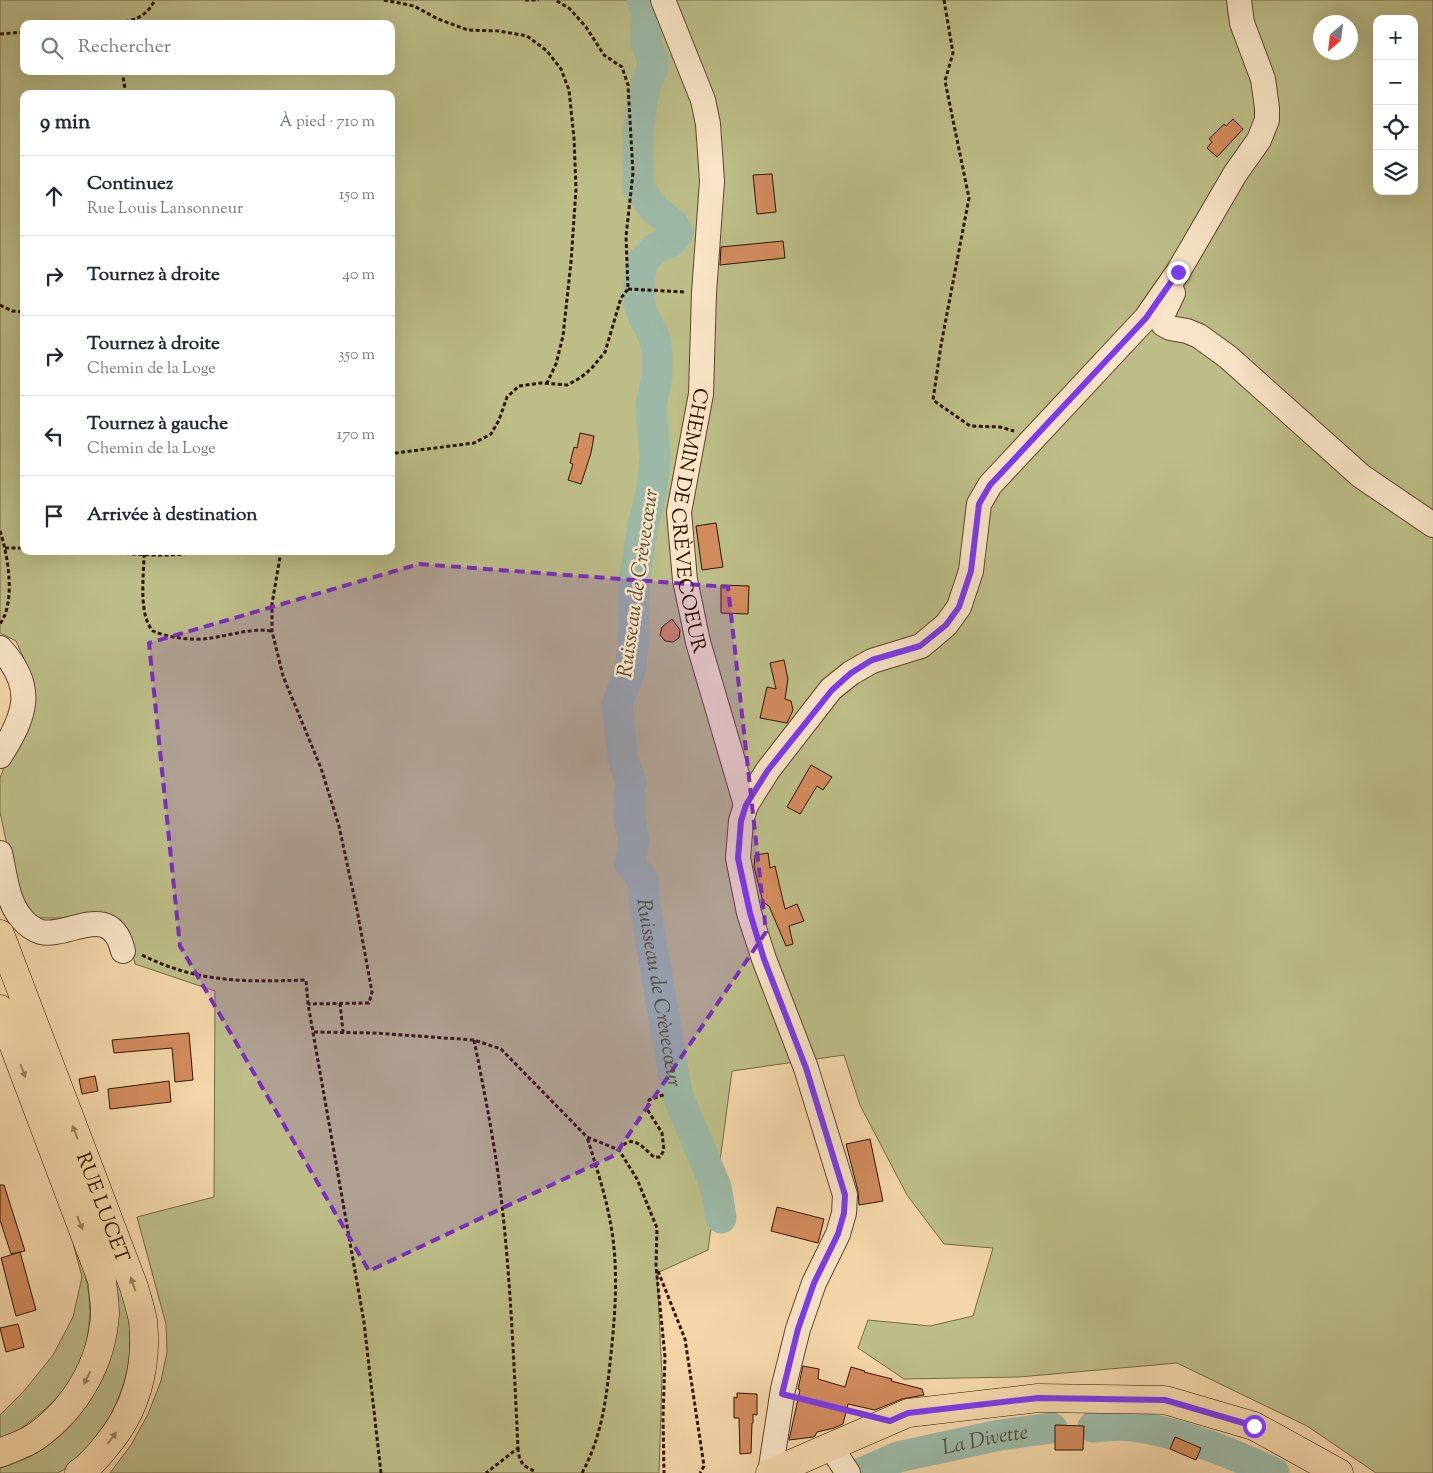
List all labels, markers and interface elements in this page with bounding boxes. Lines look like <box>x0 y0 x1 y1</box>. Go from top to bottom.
north arrow <box>1313 15 1358 60</box>
map controls <box>1373 15 1418 195</box>
button: + <box>1373 15 1418 60</box>
search box <box>20 20 395 75</box>
icon: search <box>38 34 66 62</box>
text: Rechercher <box>78 34 171 61</box>
button: − <box>1373 60 1418 105</box>
button: locate <box>1373 105 1418 150</box>
text: 9 min <box>40 108 90 138</box>
text: À pied · 710 m <box>280 111 375 134</box>
button: layers <box>1373 150 1418 195</box>
text: Continuez <box>87 171 173 198</box>
icon: ahead <box>40 182 68 210</box>
text: 150 m <box>339 184 375 207</box>
text: Rue Louis Lansonneur <box>87 198 243 221</box>
route end <box>1167 261 1190 284</box>
icon: right <box>40 262 68 290</box>
text: Tournez à droite <box>87 262 220 289</box>
text: 40 m <box>342 264 375 287</box>
text: Tournez à droite <box>87 331 220 358</box>
icon: right <box>40 342 68 370</box>
text: 350 m <box>338 344 375 367</box>
text: Chemin de la Loge <box>87 358 216 381</box>
street label: CHEMIN DE CRÈVECOEUR <box>662 385 714 658</box>
text: Tournez à gauche <box>87 411 228 438</box>
icon: left <box>40 422 68 450</box>
text: 170 m <box>337 424 375 447</box>
text: Chemin de la Loge <box>87 438 216 461</box>
water label: Ruisseau de Crèvecœur <box>611 486 667 680</box>
icon: arrive <box>40 502 68 530</box>
text: Arrivée à destination <box>87 502 258 529</box>
water label: Ruisseau de Crèvecœur <box>627 898 689 1090</box>
one-way arrow <box>20 1063 27 1078</box>
one-way arrow <box>71 1125 78 1140</box>
street label: RUE LUCET <box>67 1149 135 1267</box>
one-way arrow <box>76 1216 84 1231</box>
one-way arrow <box>129 1276 137 1291</box>
one-way arrow <box>83 1371 91 1385</box>
route start <box>1243 1415 1266 1438</box>
water label: La Divette <box>939 1418 1030 1464</box>
one-way arrow <box>107 1431 117 1445</box>

